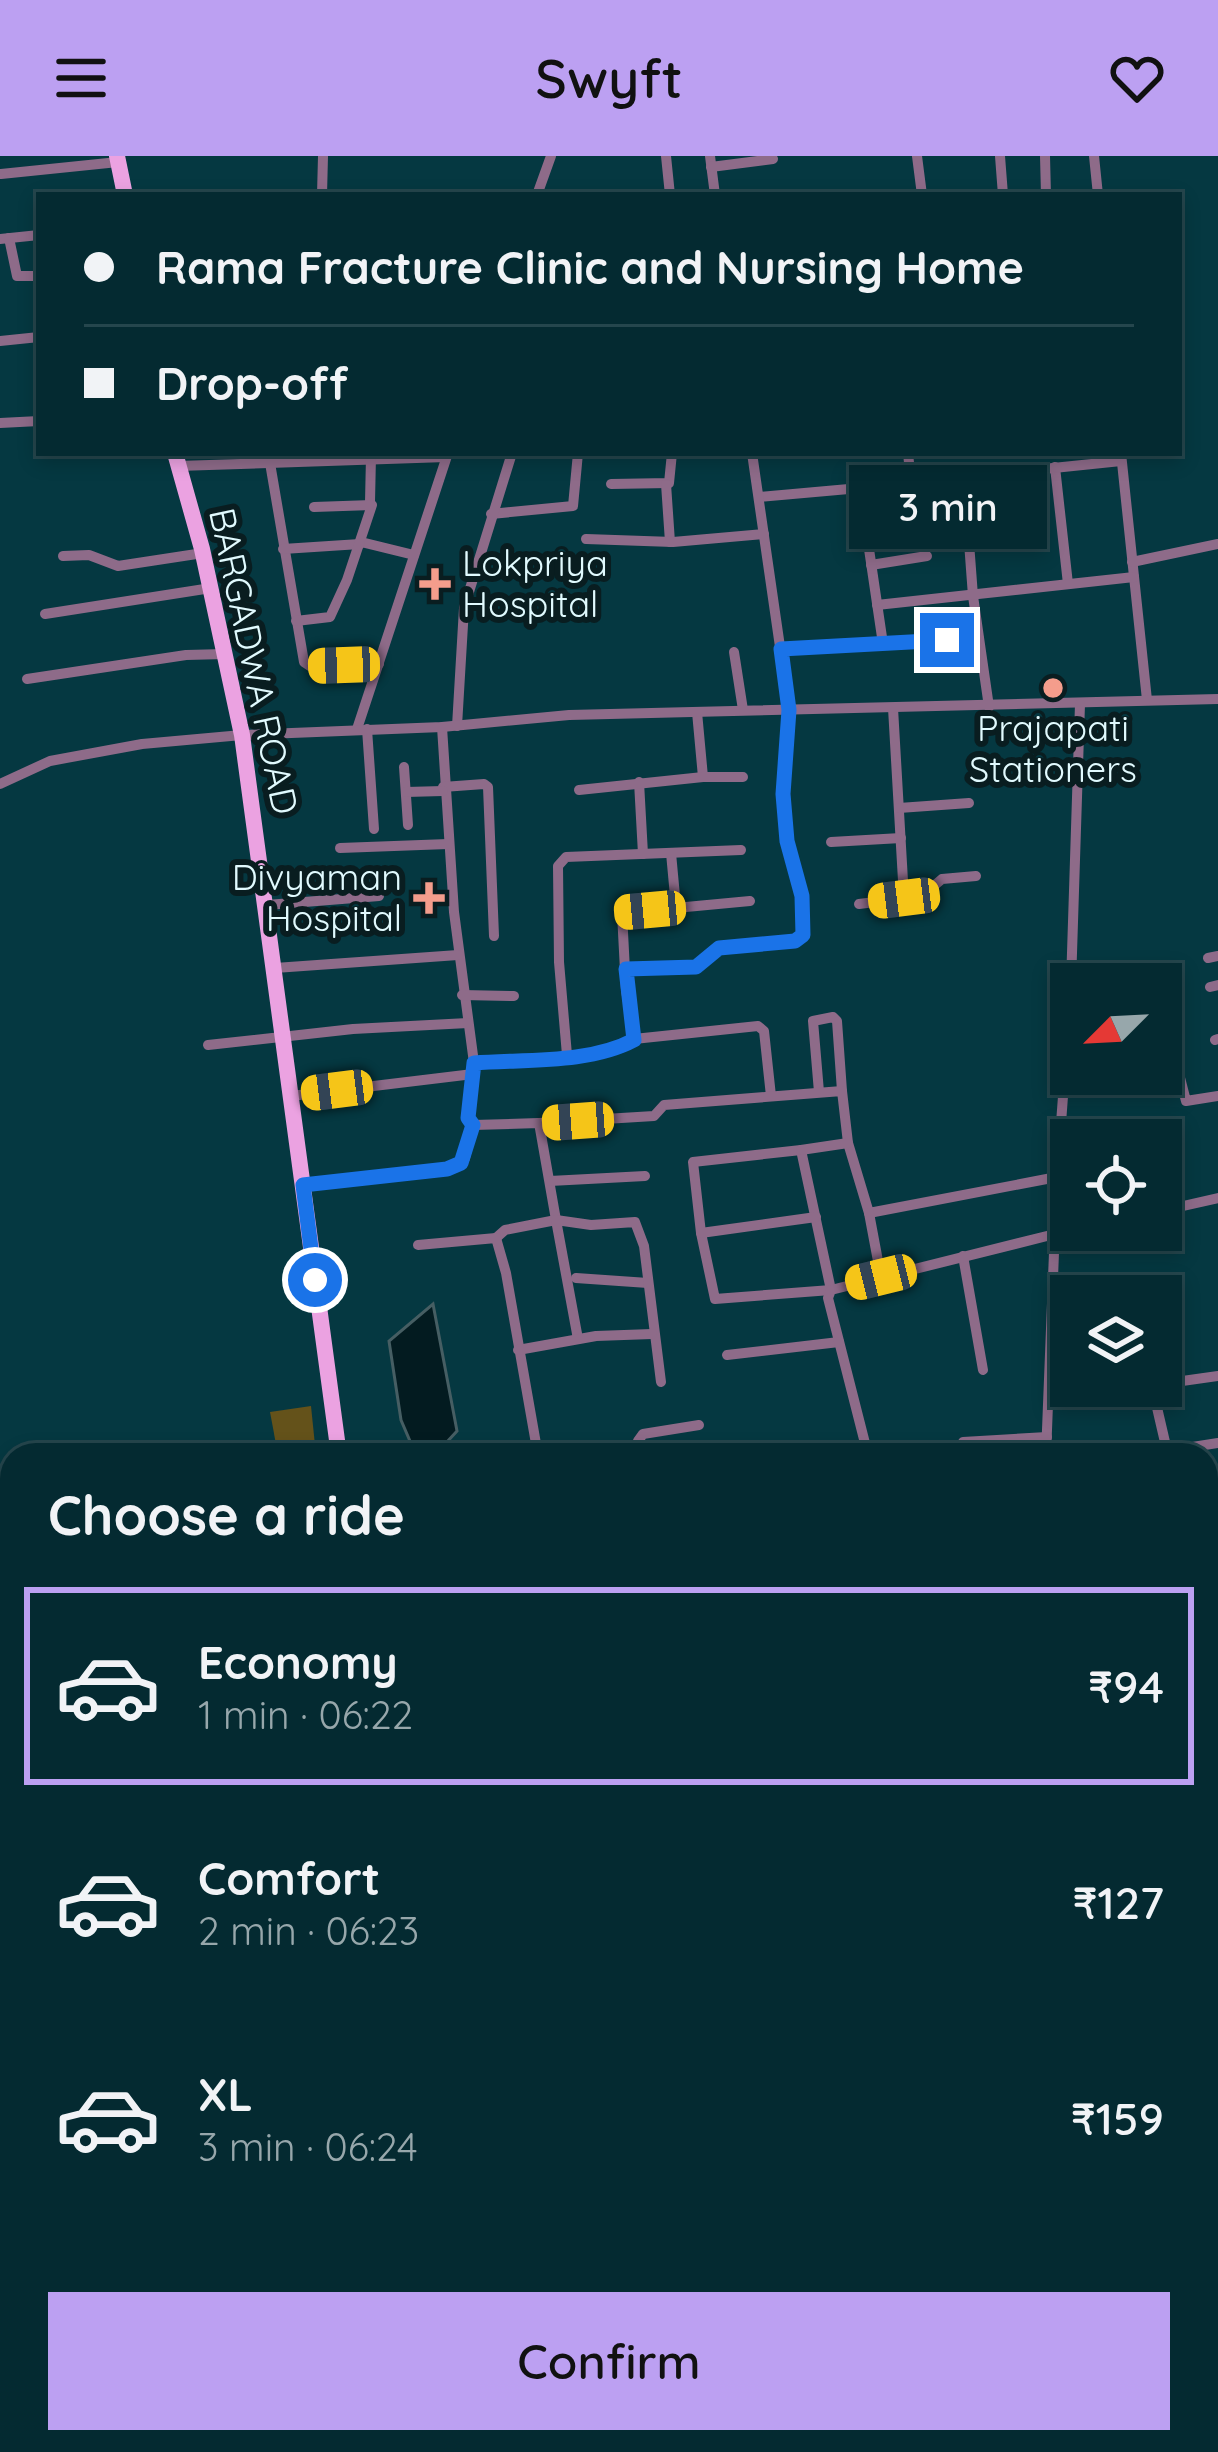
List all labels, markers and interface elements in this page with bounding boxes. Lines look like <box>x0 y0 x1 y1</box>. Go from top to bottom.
text: Swyft <box>535 44 683 112</box>
icon: menu <box>48 45 114 111</box>
icon: heart <box>1104 45 1170 111</box>
text: Rama Fracture Clinic and Nursing Home <box>156 239 1024 295</box>
text: Drop-off <box>156 355 348 411</box>
callout: 3 min <box>848 466 1046 550</box>
text: 3 min <box>898 482 998 531</box>
street label: BARGADWA ROAD <box>200 504 309 818</box>
place label: Lokpriya Hospital <box>462 540 608 626</box>
marker: Lokpriya Hospital <box>419 568 451 600</box>
route end <box>920 613 974 667</box>
car <box>307 646 381 684</box>
marker: Prajapati Stationers <box>1040 675 1066 701</box>
place label: Prajapati Stationers <box>969 705 1137 791</box>
place label: Divyaman Hospital <box>232 854 402 940</box>
car <box>866 876 942 920</box>
marker: Divyaman Hospital <box>413 882 445 914</box>
car <box>613 889 687 931</box>
north arrow <box>1050 963 1182 1095</box>
map controls <box>1050 963 1182 1407</box>
car <box>299 1068 375 1112</box>
car <box>541 1101 615 1141</box>
button: locate <box>1050 1119 1182 1251</box>
car <box>842 1251 920 1303</box>
route start <box>288 1253 342 1307</box>
button: layers <box>1050 1275 1182 1407</box>
text: Choose a ride <box>48 1481 405 1549</box>
icon: car <box>54 1632 162 1740</box>
text: Economy <box>198 1634 398 1690</box>
text: ₹94 <box>1088 1658 1164 1714</box>
text: 1 min · 06:22 <box>198 1690 413 1739</box>
icon: car <box>54 1848 162 1956</box>
text: Comfort <box>198 1850 380 1906</box>
text: ₹127 <box>1072 1874 1164 1930</box>
text: 2 min · 06:23 <box>198 1906 419 1955</box>
icon: car <box>54 2064 162 2172</box>
text: XL <box>198 2066 253 2122</box>
text: ₹159 <box>1071 2090 1164 2146</box>
text: 3 min · 06:24 <box>198 2122 418 2171</box>
button: Confirm <box>48 2292 1170 2430</box>

